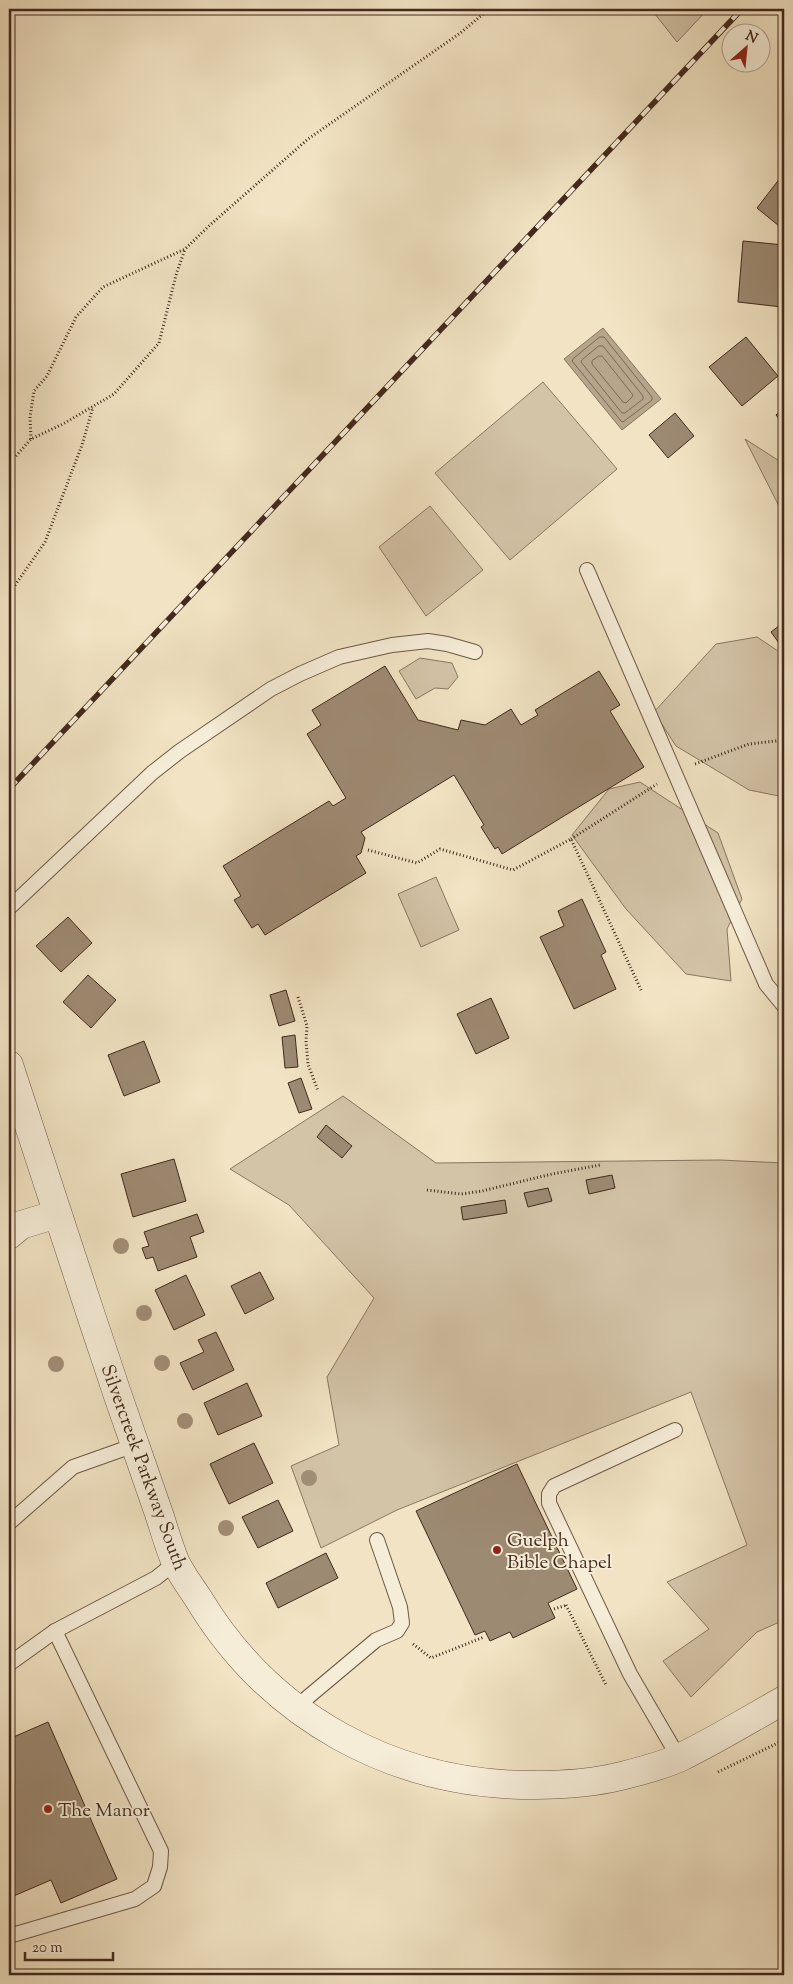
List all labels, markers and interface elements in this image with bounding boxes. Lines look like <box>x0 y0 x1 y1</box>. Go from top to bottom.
north arrow <box>720 22 770 72</box>
text: N <box>741 27 761 50</box>
street label: Silvercreek Parkway South <box>93 1361 193 1575</box>
place label: Guelph Bible Chapel <box>507 1528 612 1577</box>
marker: Guelph Bible Chapel <box>491 1544 503 1556</box>
place label: The Manor <box>58 1798 150 1825</box>
marker: The Manor <box>42 1803 54 1815</box>
scale bar <box>25 1929 112 1961</box>
text: 20 m <box>32 1938 63 1959</box>

